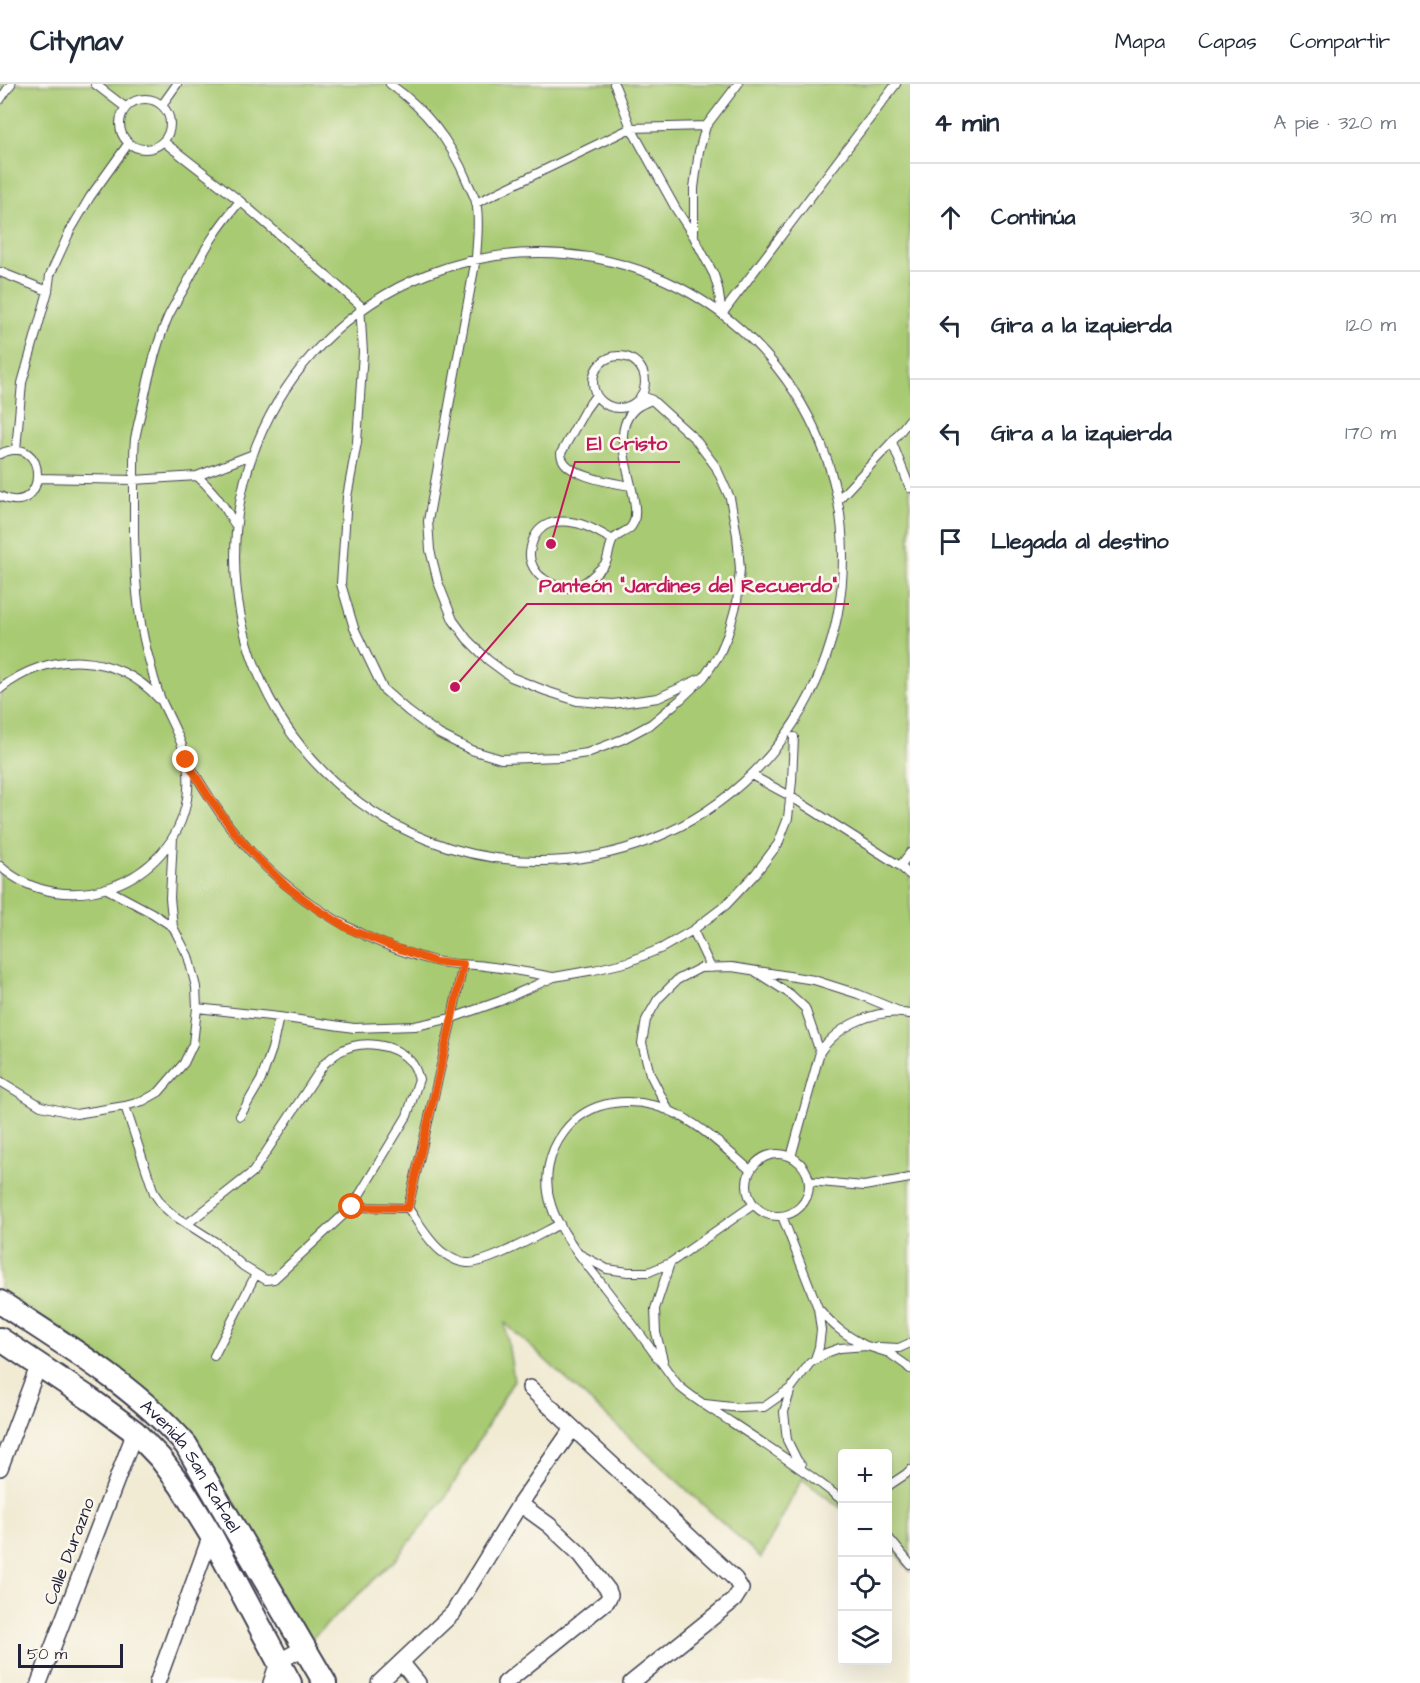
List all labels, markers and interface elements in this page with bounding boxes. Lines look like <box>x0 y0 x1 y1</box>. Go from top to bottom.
text: Citynav <box>30 22 124 61</box>
text: Mapa <box>1115 27 1165 56</box>
text: Capas <box>1198 27 1257 56</box>
text: Compartir <box>1290 27 1390 56</box>
text: 4 min <box>934 105 999 141</box>
text: A pie · 320 m <box>1274 109 1396 137</box>
icon: ahead <box>934 201 967 234</box>
text: Continúa <box>991 202 1076 233</box>
text: 30 m <box>1350 203 1396 231</box>
icon: left <box>934 309 967 342</box>
text: Gira a la izquierda <box>991 310 1172 341</box>
text: 120 m <box>1346 311 1396 339</box>
icon: left <box>934 417 967 450</box>
text: Gira a la izquierda <box>991 418 1172 449</box>
text: 170 m <box>1345 419 1396 447</box>
callout: El Cristo <box>575 424 680 462</box>
text: El Cristo <box>587 430 668 458</box>
icon: arrive <box>934 525 967 558</box>
text: Llegada al destino <box>991 526 1169 557</box>
callout: Panteón "Jardines del Recuerdo" <box>527 566 849 604</box>
text: Panteón "Jardines del Recuerdo" <box>539 572 837 600</box>
route end <box>172 746 198 772</box>
route start <box>338 1193 364 1219</box>
street label: Avenida San Rafael <box>135 1394 247 1537</box>
map controls <box>838 1449 892 1665</box>
button: + <box>838 1449 892 1503</box>
street label: Calle Durazno <box>38 1494 101 1608</box>
button: − <box>838 1503 892 1557</box>
button: locate <box>838 1557 892 1611</box>
button: layers <box>838 1611 892 1665</box>
scale bar <box>18 1641 123 1668</box>
text: 50 m <box>27 1643 67 1665</box>

